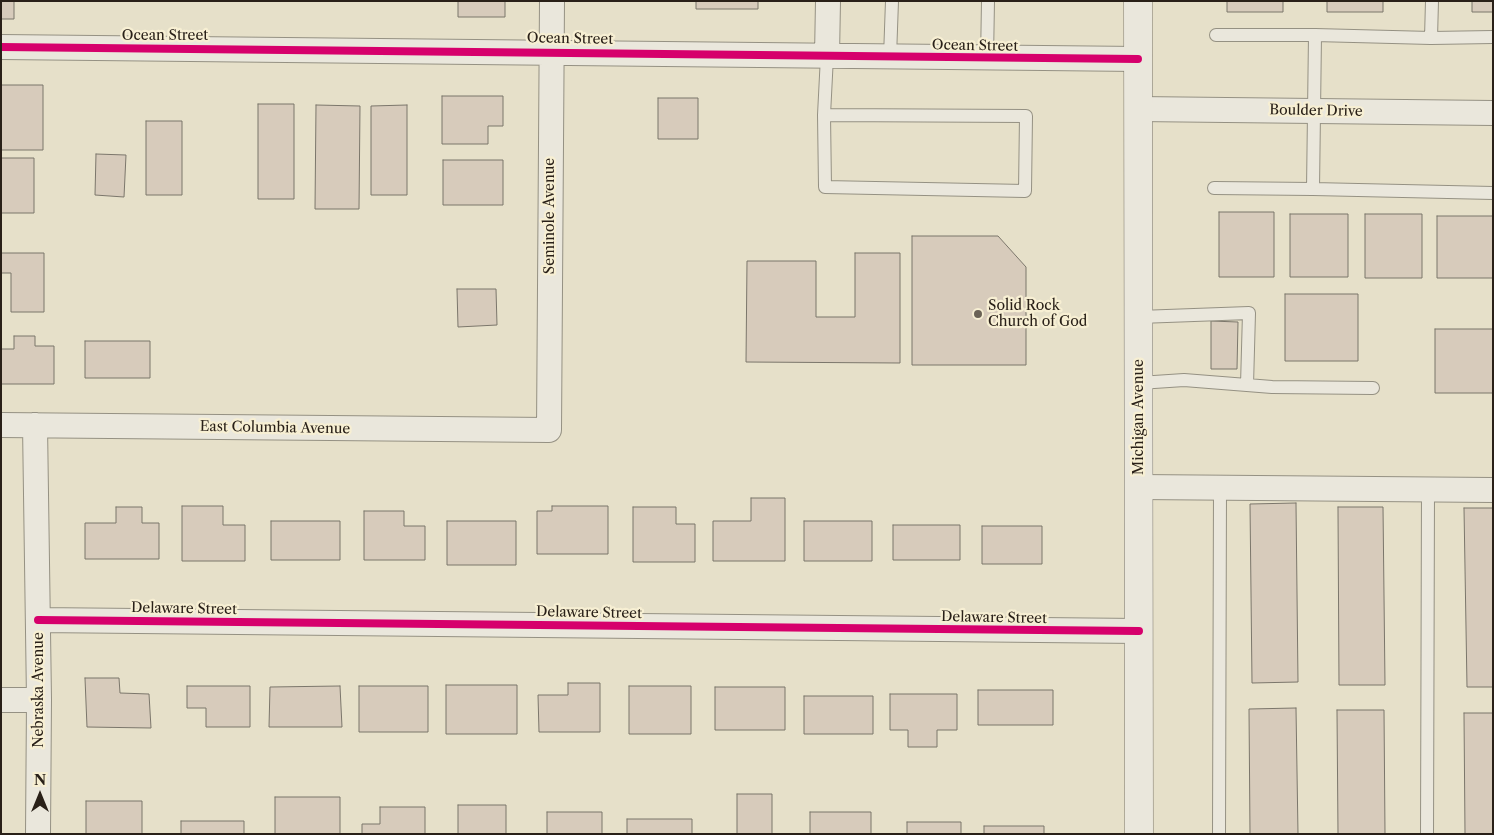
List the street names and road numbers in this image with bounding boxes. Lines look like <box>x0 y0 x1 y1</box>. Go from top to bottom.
street label: Ocean Street <box>122 28 208 44</box>
street label: Ocean Street <box>527 30 613 48</box>
street label: Ocean Street <box>932 37 1018 55</box>
street label: Boulder Drive <box>1269 102 1363 120</box>
street label: Seminole Avenue <box>542 158 558 274</box>
street label: Michigan Avenue <box>1131 359 1147 475</box>
street label: East Columbia Avenue <box>200 418 350 438</box>
street label: Delaware Street <box>131 600 237 618</box>
street label: Delaware Street <box>536 604 642 622</box>
street label: Delaware Street <box>941 609 1047 627</box>
street label: Nebraska Avenue <box>31 632 47 748</box>

